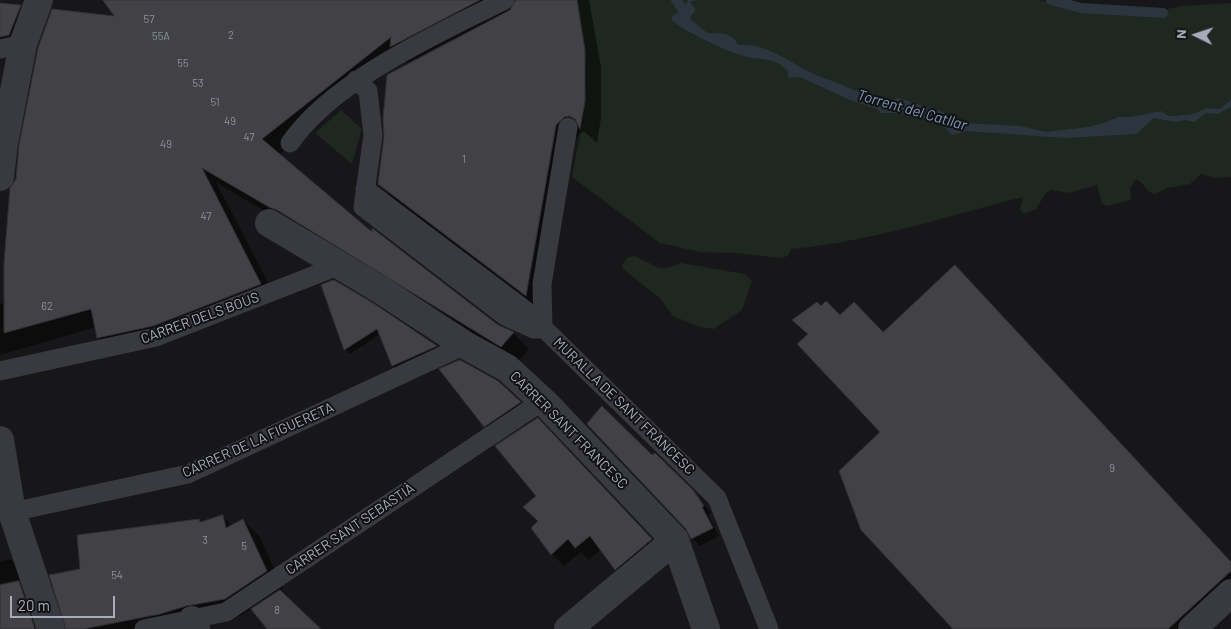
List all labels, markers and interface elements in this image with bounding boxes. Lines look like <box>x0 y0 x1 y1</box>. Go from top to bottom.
north arrow <box>1171 10 1221 60</box>
house number: 57 <box>144 12 154 26</box>
house number: 2 <box>228 28 234 42</box>
house number: 55A <box>152 29 170 43</box>
text: N <box>1172 29 1189 39</box>
house number: 55 <box>177 56 189 70</box>
house number: 53 <box>192 76 204 90</box>
water label: Torrent del Catllar <box>855 86 969 134</box>
house number: 51 <box>210 95 220 109</box>
house number: 49 <box>224 114 236 128</box>
house number: 47 <box>244 130 254 144</box>
house number: 49 <box>160 137 172 151</box>
house number: 1 <box>462 152 466 166</box>
house number: 47 <box>201 209 211 223</box>
street label: CARRER DELS BOUS <box>139 289 261 347</box>
house number: 62 <box>41 299 53 313</box>
street label: MURALLA DE SANT FRANCESC <box>550 334 698 478</box>
street label: CARRER SANT FRANCESC <box>507 368 631 492</box>
street label: CARRER DE LA FIGUERETA <box>180 399 336 481</box>
house number: 9 <box>1109 461 1115 475</box>
street label: CARRER SANT SEBASTIÀ <box>282 480 418 578</box>
house number: 3 <box>202 533 208 547</box>
house number: 5 <box>241 539 247 553</box>
house number: 54 <box>111 568 123 582</box>
scale bar <box>12 586 118 618</box>
text: 20 m <box>18 596 50 614</box>
house number: 8 <box>274 603 280 617</box>

